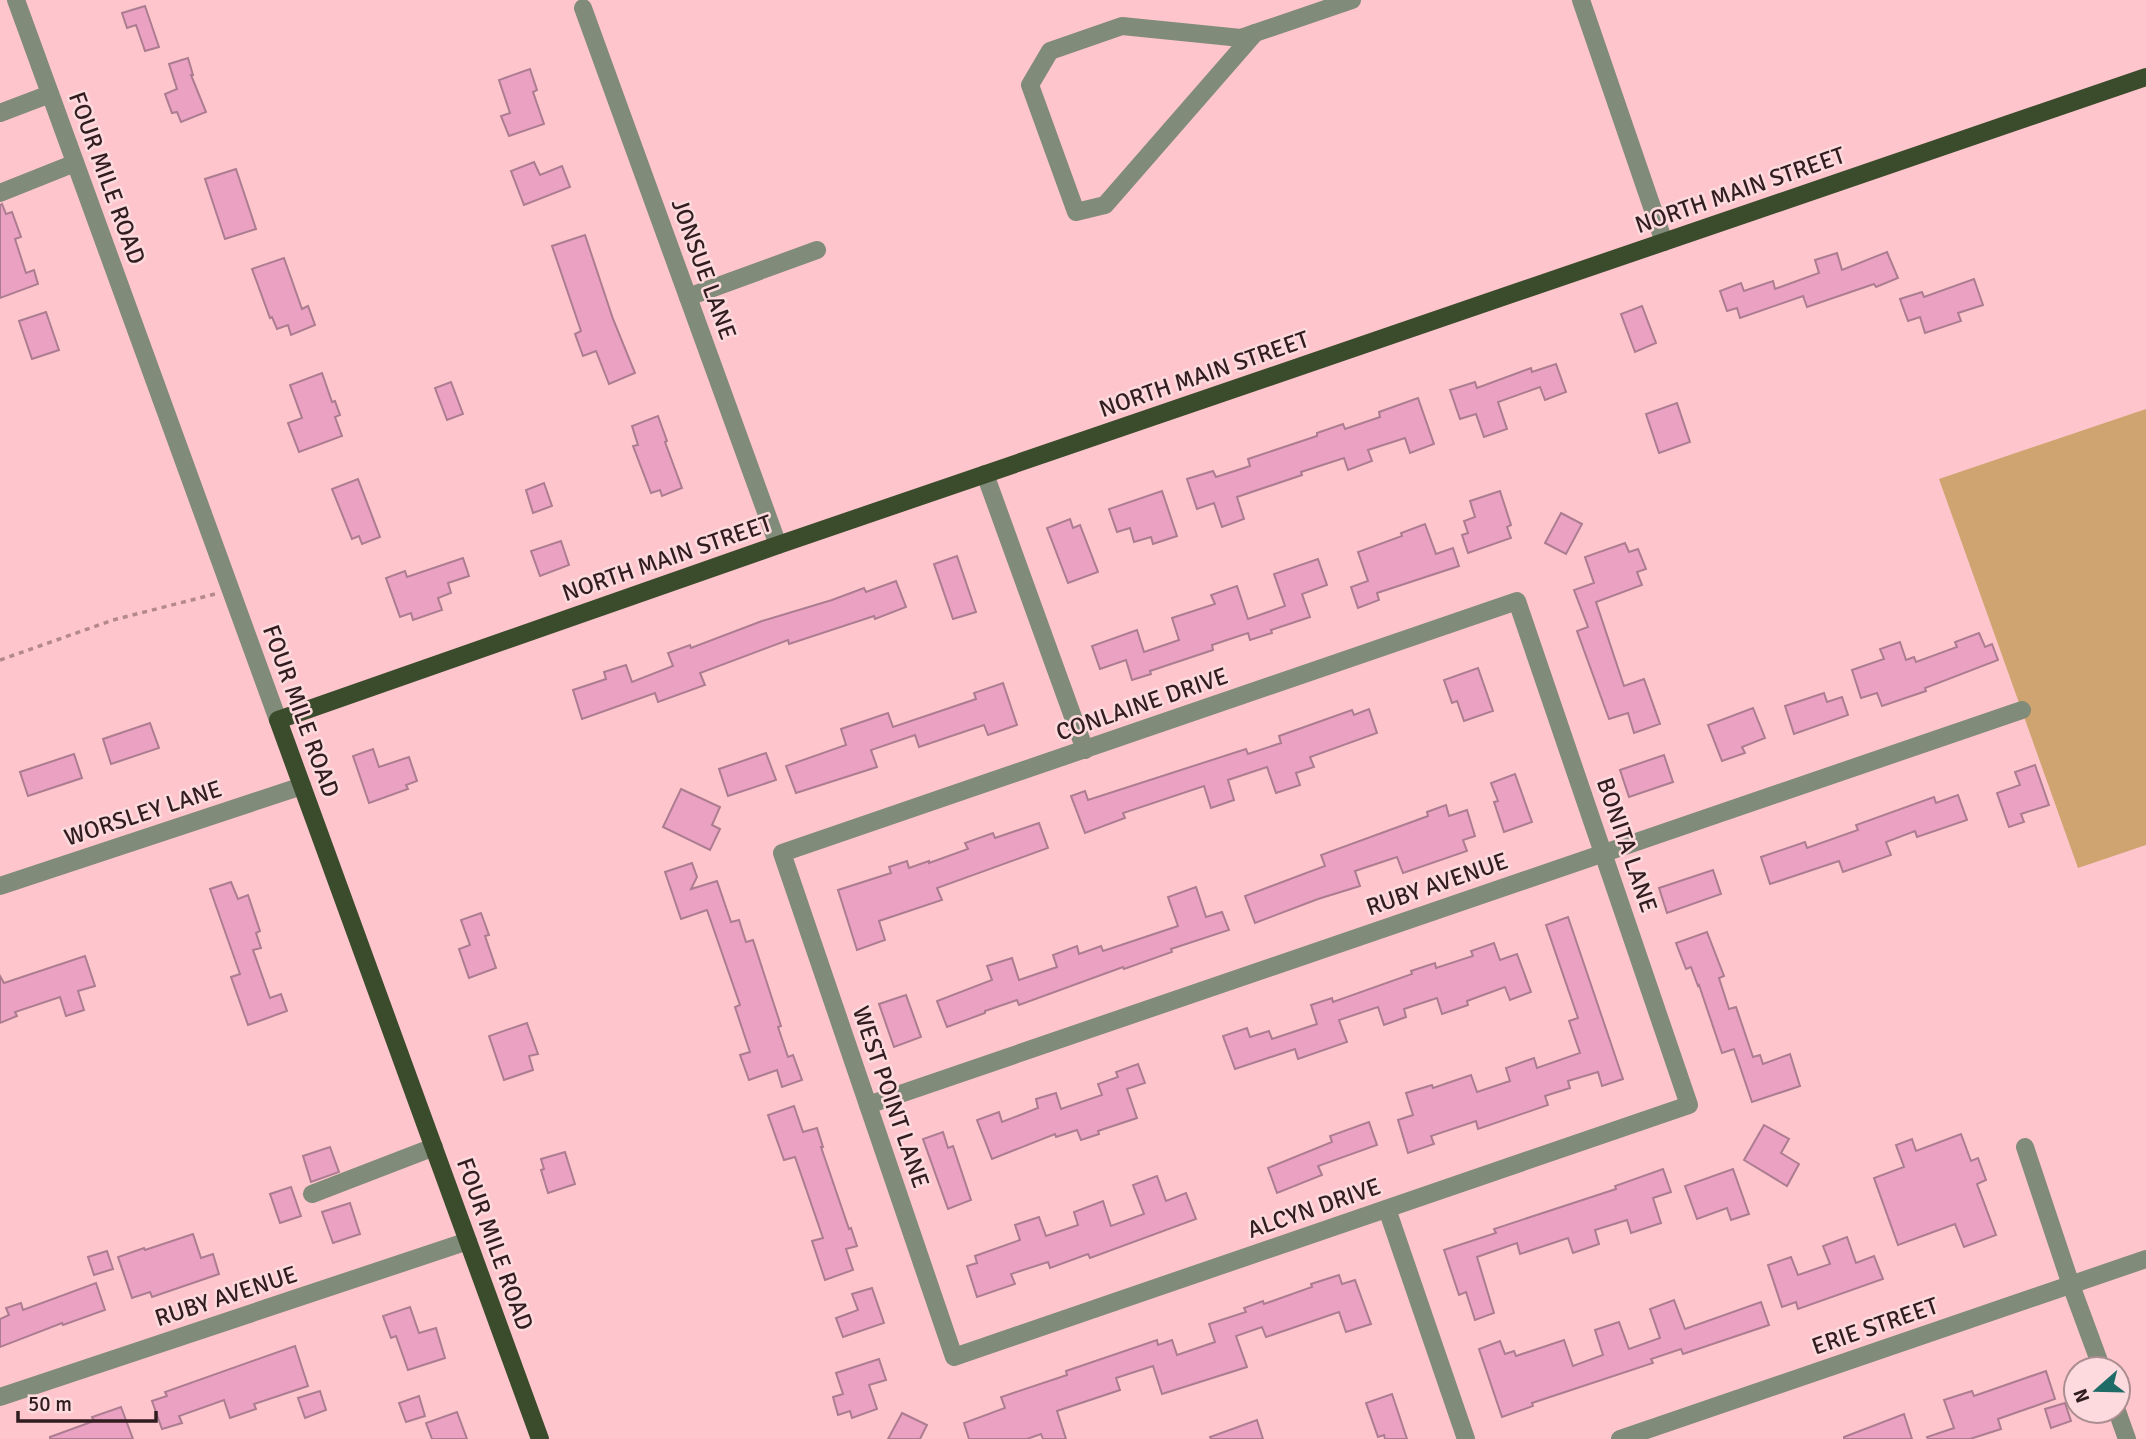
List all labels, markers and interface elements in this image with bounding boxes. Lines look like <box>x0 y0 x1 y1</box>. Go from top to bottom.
street label: FOUR MILE ROAD <box>62 88 152 268</box>
street label: NORTH MAIN STREET <box>1631 140 1849 240</box>
street label: JONSUE LANE <box>665 194 743 344</box>
street label: NORTH MAIN STREET <box>1095 324 1313 424</box>
street label: NORTH MAIN STREET <box>558 508 776 608</box>
street label: FOUR MILE ROAD <box>256 621 346 801</box>
street label: CONLAINE DRIVE <box>1052 661 1232 747</box>
street label: WORSLEY LANE <box>60 773 226 853</box>
street label: BONITA LANE <box>1590 774 1664 916</box>
street label: RUBY AVENUE <box>1362 846 1512 922</box>
street label: WEST POINT LANE <box>846 1002 936 1192</box>
street label: FOUR MILE ROAD <box>450 1154 540 1334</box>
street label: ALCYN DRIVE <box>1243 1171 1385 1245</box>
street label: RUBY AVENUE <box>151 1259 301 1333</box>
street label: ERIE STREET <box>1808 1290 1942 1362</box>
north arrow <box>2062 1355 2132 1425</box>
scale bar <box>18 1380 156 1424</box>
text: N <box>2068 1385 2096 1406</box>
text: 50 m <box>28 1391 72 1417</box>

